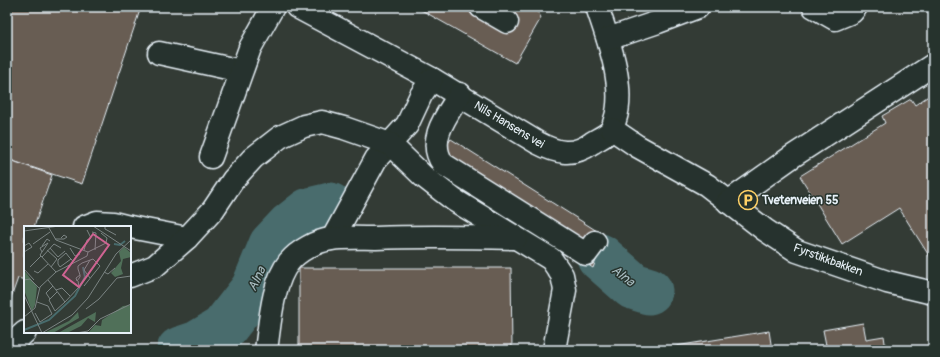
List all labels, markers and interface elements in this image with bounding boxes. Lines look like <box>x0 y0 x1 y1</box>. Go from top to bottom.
street label: Nils Hansens vei <box>471 98 547 152</box>
parking icon: Tvetenveien 55 <box>737 189 759 211</box>
place label: Tvetenveien 55 <box>761 193 839 208</box>
inset map <box>24 226 131 333</box>
street label: Fyrstikkbakken <box>791 240 865 280</box>
water label: Alna <box>608 262 639 291</box>
water label: Alna <box>244 263 270 294</box>

